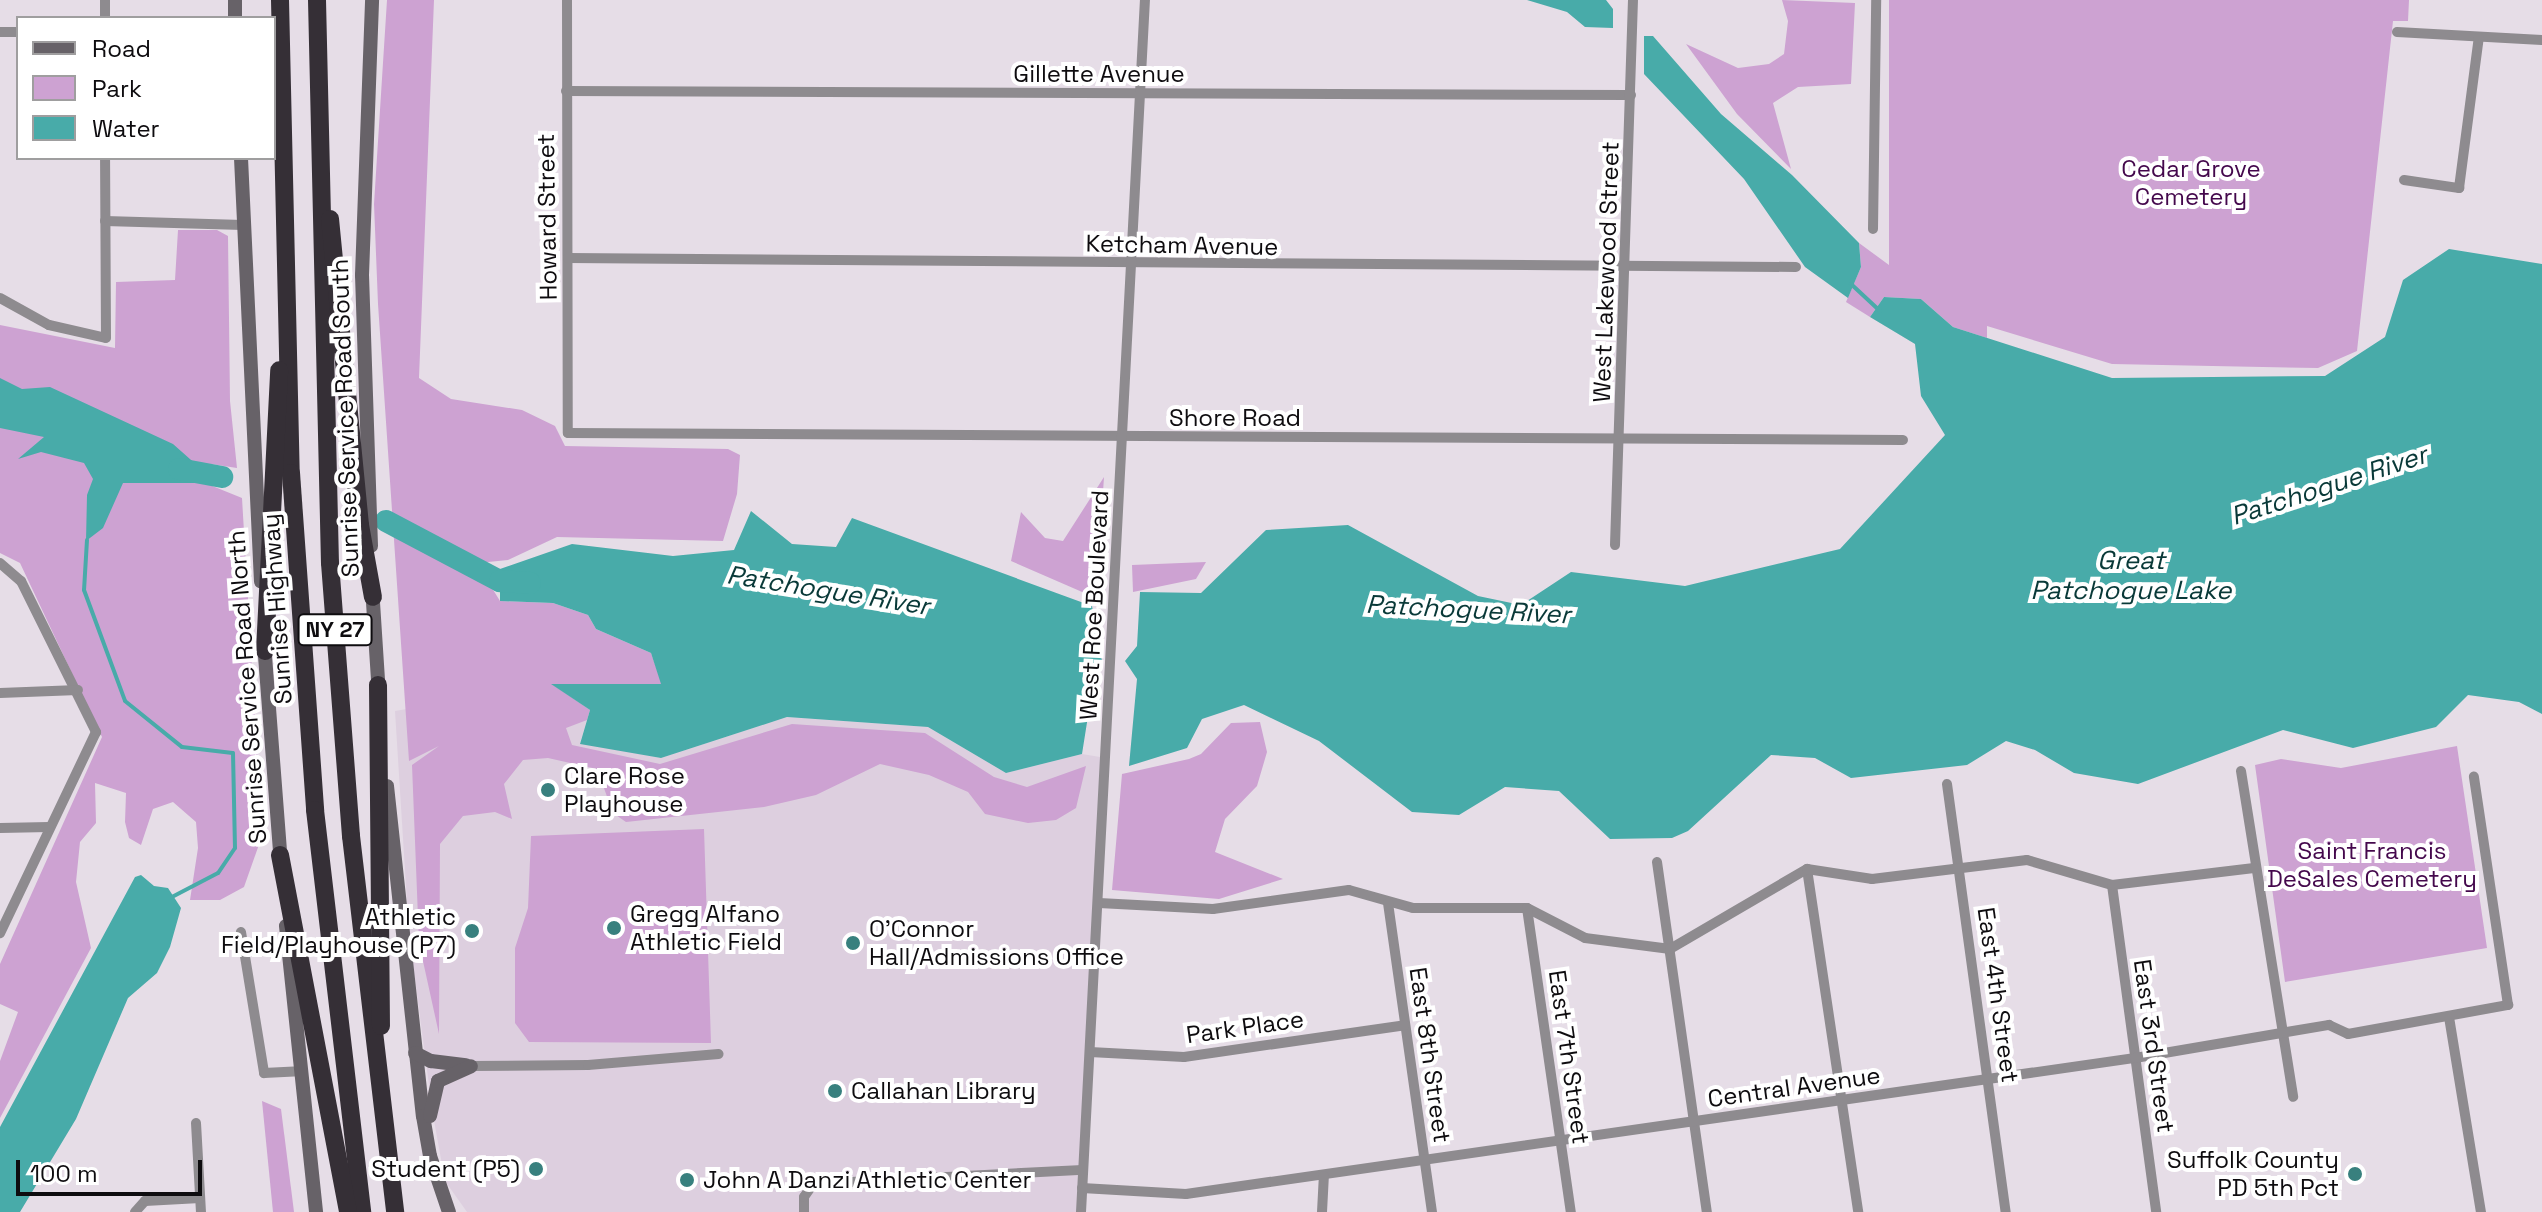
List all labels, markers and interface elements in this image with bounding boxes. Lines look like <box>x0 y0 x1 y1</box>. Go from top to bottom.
legend <box>16 16 276 160</box>
text: Road <box>92 33 151 64</box>
street label: Gillette Avenue <box>1013 60 1185 88</box>
text: Park <box>92 73 142 104</box>
text: Water <box>92 113 160 144</box>
street label: Howard Street <box>531 133 563 301</box>
street label: West Lakewood Street <box>1587 141 1625 403</box>
park label: Cedar Grove Cemetery <box>2121 155 2261 211</box>
street label: Ketcham Avenue <box>1085 229 1279 261</box>
street label: Sunrise Service Road South <box>325 258 365 578</box>
street label: Shore Road <box>1169 404 1301 432</box>
water label: Patchogue River <box>2227 440 2431 532</box>
street label: West Roe Boulevard <box>1074 489 1114 721</box>
street label: Sunrise Highway <box>256 513 298 705</box>
street label: Sunrise Service Road North <box>222 529 272 845</box>
water label: Great Patchogue Lake <box>2030 545 2232 606</box>
water label: Patchogue River <box>725 560 931 622</box>
water label: Patchogue River <box>1365 589 1571 631</box>
road number: NY 27 <box>297 612 373 648</box>
place label: Clare Rose Playhouse <box>564 762 685 818</box>
marker: Clare Rose Playhouse <box>539 781 557 799</box>
park label: Saint Francis DeSales Cemetery <box>2267 837 2477 893</box>
place label: Gregg Alfano Athletic Field <box>630 900 782 956</box>
place label: Athletic Field/Playhouse (P7) <box>221 903 456 959</box>
street label: East 4th Street <box>1971 905 2025 1085</box>
place label: O'Connor Hall/Admissions Office <box>869 915 1124 971</box>
marker: Gregg Alfano Athletic Field <box>605 919 623 937</box>
marker: Athletic Field/Playhouse (P7) <box>463 922 481 940</box>
marker: O'Connor Hall/Admissions Office <box>844 934 862 952</box>
street label: East 3rd Street <box>2128 957 2180 1135</box>
street label: East 8th Street <box>1403 965 1457 1145</box>
street label: East 7th Street <box>1543 968 1595 1146</box>
street label: Park Place <box>1184 1004 1306 1050</box>
street label: Central Avenue <box>1706 1061 1882 1113</box>
place label: Callahan Library <box>851 1077 1036 1105</box>
marker: Callahan Library <box>826 1082 844 1100</box>
scale bar <box>20 1144 206 1194</box>
place label: Suffolk County PD 5th Pct <box>2167 1146 2339 1202</box>
place label: Student (P5) <box>371 1155 520 1183</box>
text: 100 m <box>30 1158 98 1189</box>
marker: Student (P5) <box>527 1160 545 1178</box>
marker: Suffolk County PD 5th Pct <box>2346 1165 2364 1183</box>
place label: John A Danzi Athletic Center <box>703 1166 1033 1194</box>
marker: John A Danzi Athletic Center <box>678 1171 696 1189</box>

